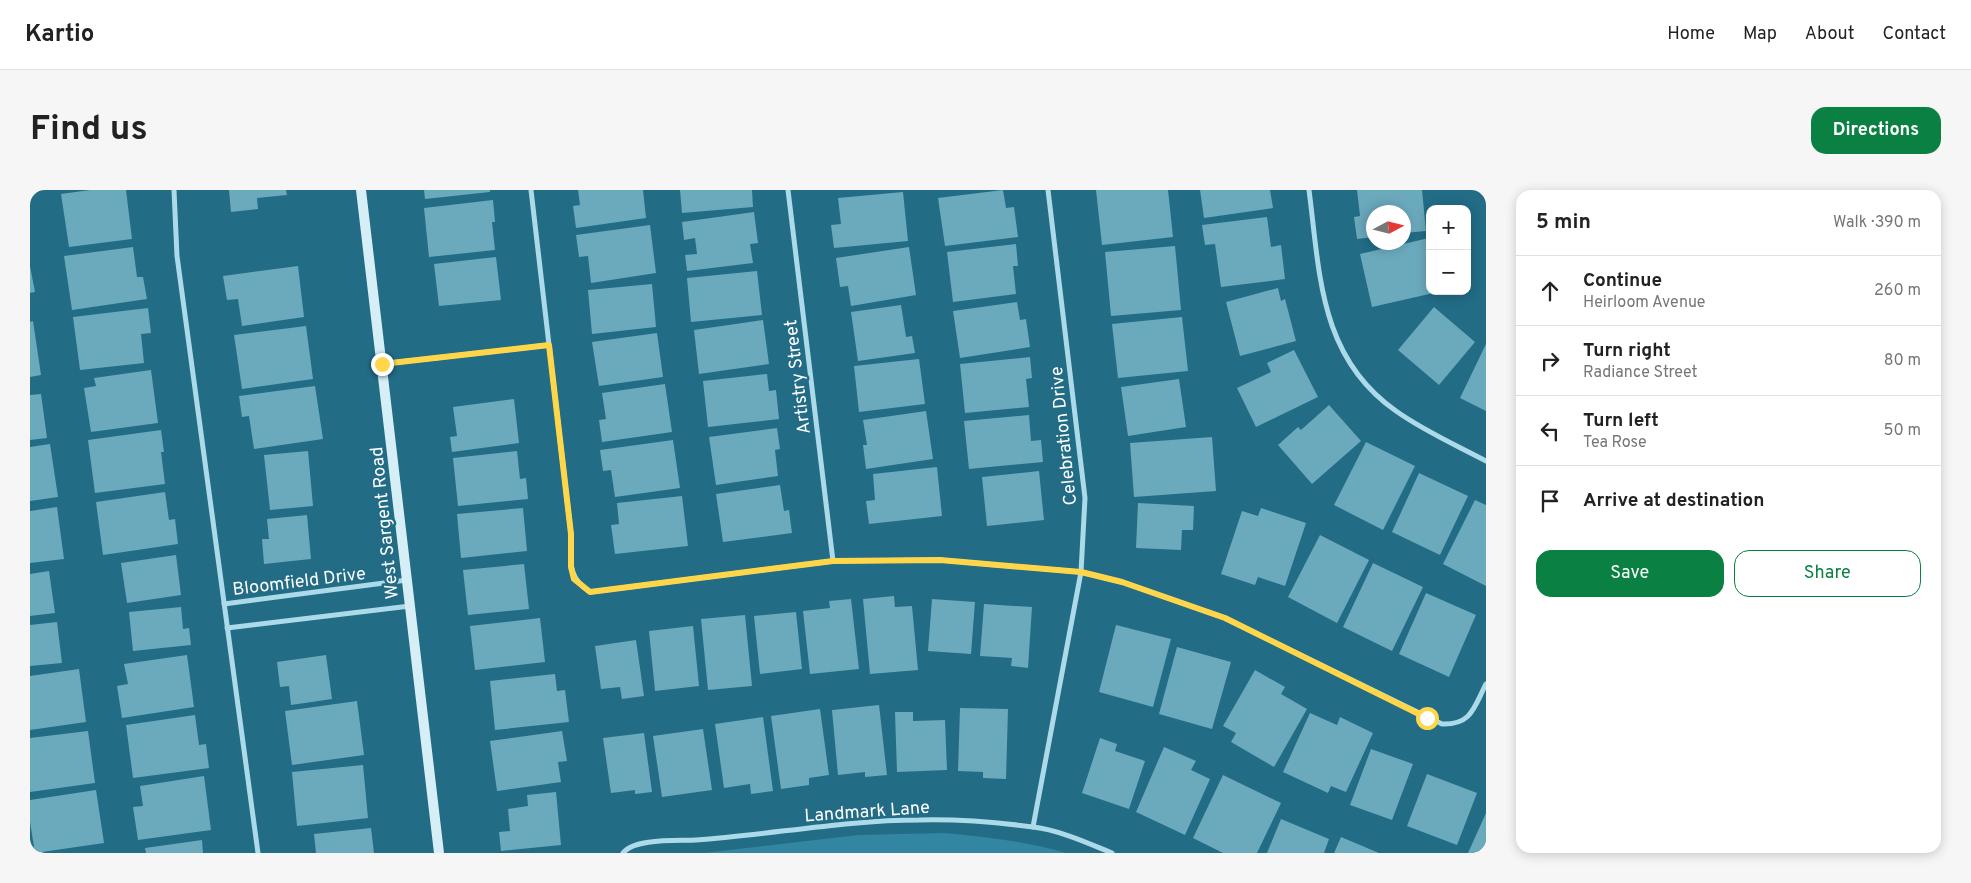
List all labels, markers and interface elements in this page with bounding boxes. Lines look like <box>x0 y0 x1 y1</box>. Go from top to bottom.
text: Kartio <box>25 20 94 50</box>
text: Home <box>1667 23 1715 46</box>
text: Map <box>1743 23 1777 46</box>
text: About <box>1805 23 1854 46</box>
text: Contact <box>1882 23 1946 46</box>
button: Directions <box>1811 107 1941 154</box>
text: Find us <box>30 108 148 152</box>
north arrow <box>1366 205 1411 250</box>
map controls <box>1426 205 1471 295</box>
button: + <box>1426 205 1471 250</box>
text: 5 min <box>1536 209 1591 236</box>
text: Walk · 390 m <box>1833 213 1921 233</box>
button: − <box>1426 250 1471 295</box>
text: Continue <box>1583 269 1662 293</box>
icon: ahead <box>1536 277 1564 305</box>
text: 260 m <box>1874 281 1921 301</box>
text: Heirloom Avenue <box>1583 293 1705 313</box>
street label: Artistry Street <box>780 318 817 435</box>
text: Turn right <box>1583 339 1671 363</box>
icon: right <box>1536 347 1564 375</box>
text: 80 m <box>1884 351 1921 371</box>
route end <box>371 353 394 376</box>
text: Radiance Street <box>1583 363 1698 383</box>
street label: Celebration Drive <box>1046 365 1083 506</box>
text: Turn left <box>1583 409 1659 433</box>
icon: left <box>1536 417 1564 445</box>
text: 50 m <box>1884 421 1921 441</box>
text: Tea Rose <box>1583 433 1647 453</box>
street label: West Sargent Road <box>366 446 405 600</box>
icon: arrive <box>1536 487 1564 515</box>
text: Arrive at destination <box>1583 489 1764 513</box>
button: Save <box>1536 550 1724 597</box>
button: Share <box>1734 550 1921 597</box>
street label: Bloomfield Drive <box>231 563 367 602</box>
route start <box>1416 707 1439 730</box>
street label: Landmark Lane <box>804 797 931 828</box>

